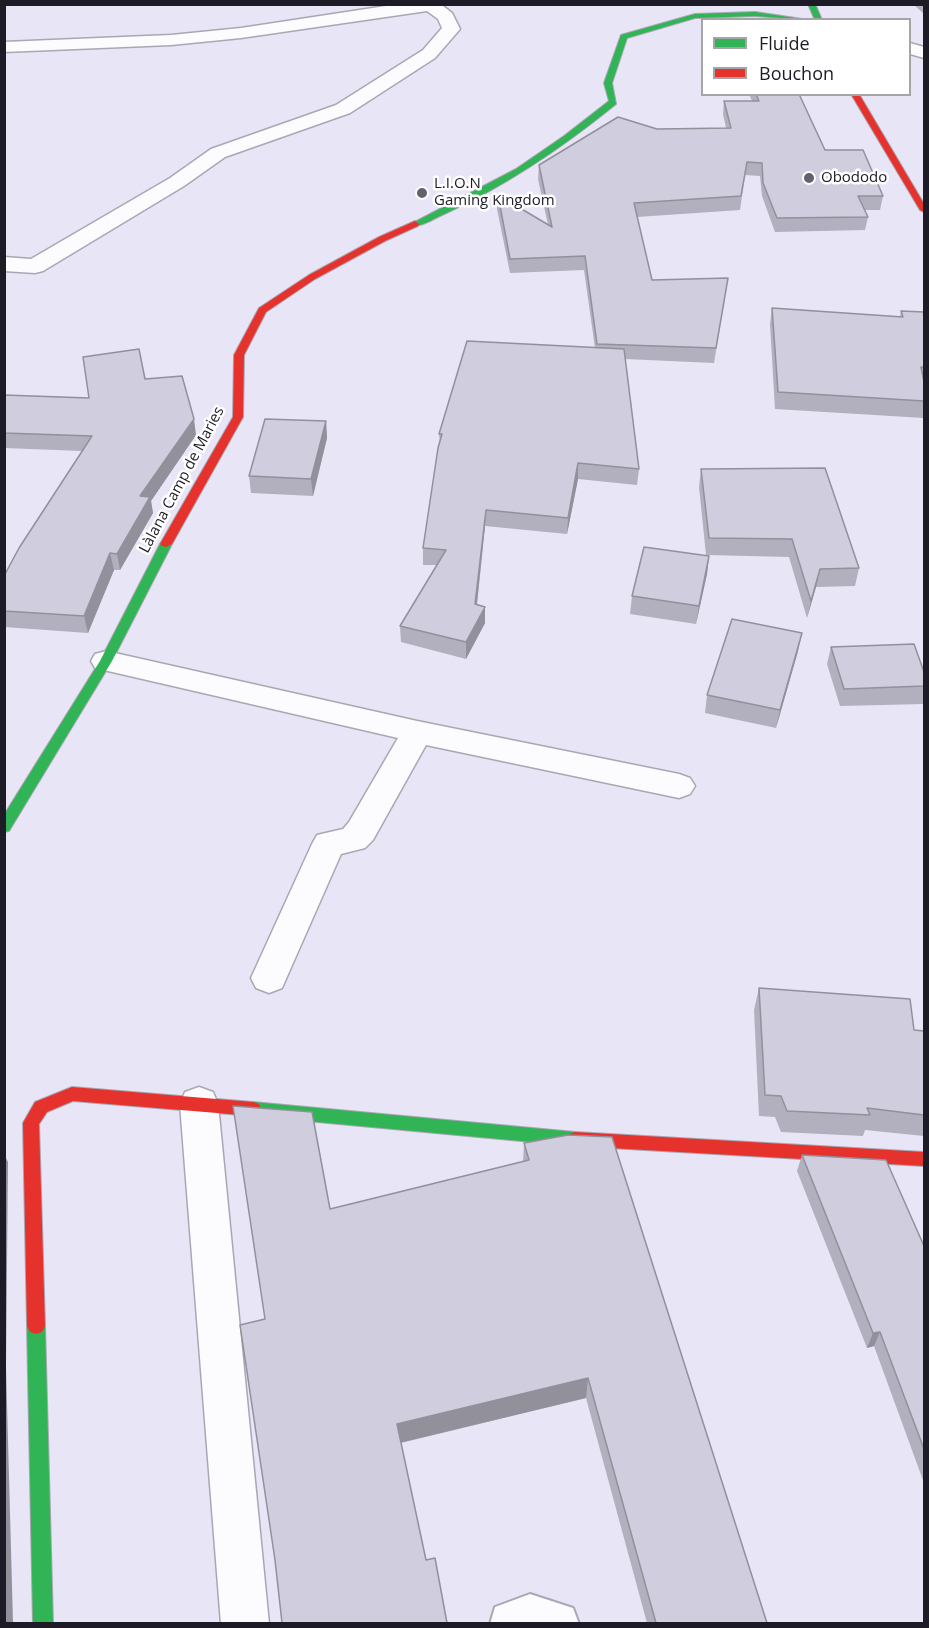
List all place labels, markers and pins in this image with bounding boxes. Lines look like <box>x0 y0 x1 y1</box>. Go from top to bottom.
place label: Obododo <box>821 169 887 187</box>
marker: Obododo <box>802 171 816 185</box>
place label: L.I.O.N Gaming Kingdom <box>434 175 555 210</box>
marker: L.I.O.N Gaming Kingdom <box>415 186 429 200</box>

